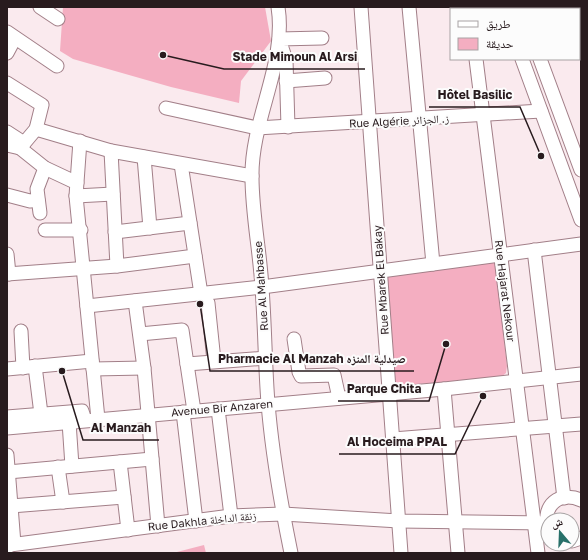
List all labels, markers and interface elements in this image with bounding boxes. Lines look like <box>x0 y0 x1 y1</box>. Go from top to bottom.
legend <box>450 8 580 60</box>
text: طريق <box>486 16 511 31</box>
text: حديقة <box>486 36 514 51</box>
callout: Stade Mimoun Al Arsi <box>224 45 365 69</box>
text: Stade Mimoun Al Arsi <box>233 49 357 64</box>
callout: Hôtel Basilic <box>429 83 520 107</box>
text: Hôtel Basilic <box>438 87 512 102</box>
street label: Rue Algérie ز. الجزائر <box>349 111 449 130</box>
street label: Rue Mbarek El Bakay <box>370 225 391 335</box>
street label: Rue Hajarat Nekour <box>493 239 518 343</box>
street label: Rue Al Mahbasse <box>251 241 270 331</box>
callout: Pharmacie Al Manzah صيدلية المنزه <box>210 347 414 371</box>
text: Pharmacie Al Manzah صيدلية المنزه <box>218 351 406 366</box>
callout: Parque Chita <box>338 377 429 401</box>
text: Parque Chita <box>347 381 421 396</box>
street label: Avenue Bir Anzaren <box>170 397 273 418</box>
callout: Al Manzah <box>83 416 159 440</box>
text: Al Manzah <box>91 420 151 435</box>
callout: Al Hoceima PPAL <box>339 430 455 454</box>
text: Al Hoceima PPAL <box>347 434 447 449</box>
street label: Rue Dakhla زنقة الداخلة <box>147 508 257 533</box>
north arrow <box>540 512 580 552</box>
text: ش <box>549 514 565 532</box>

